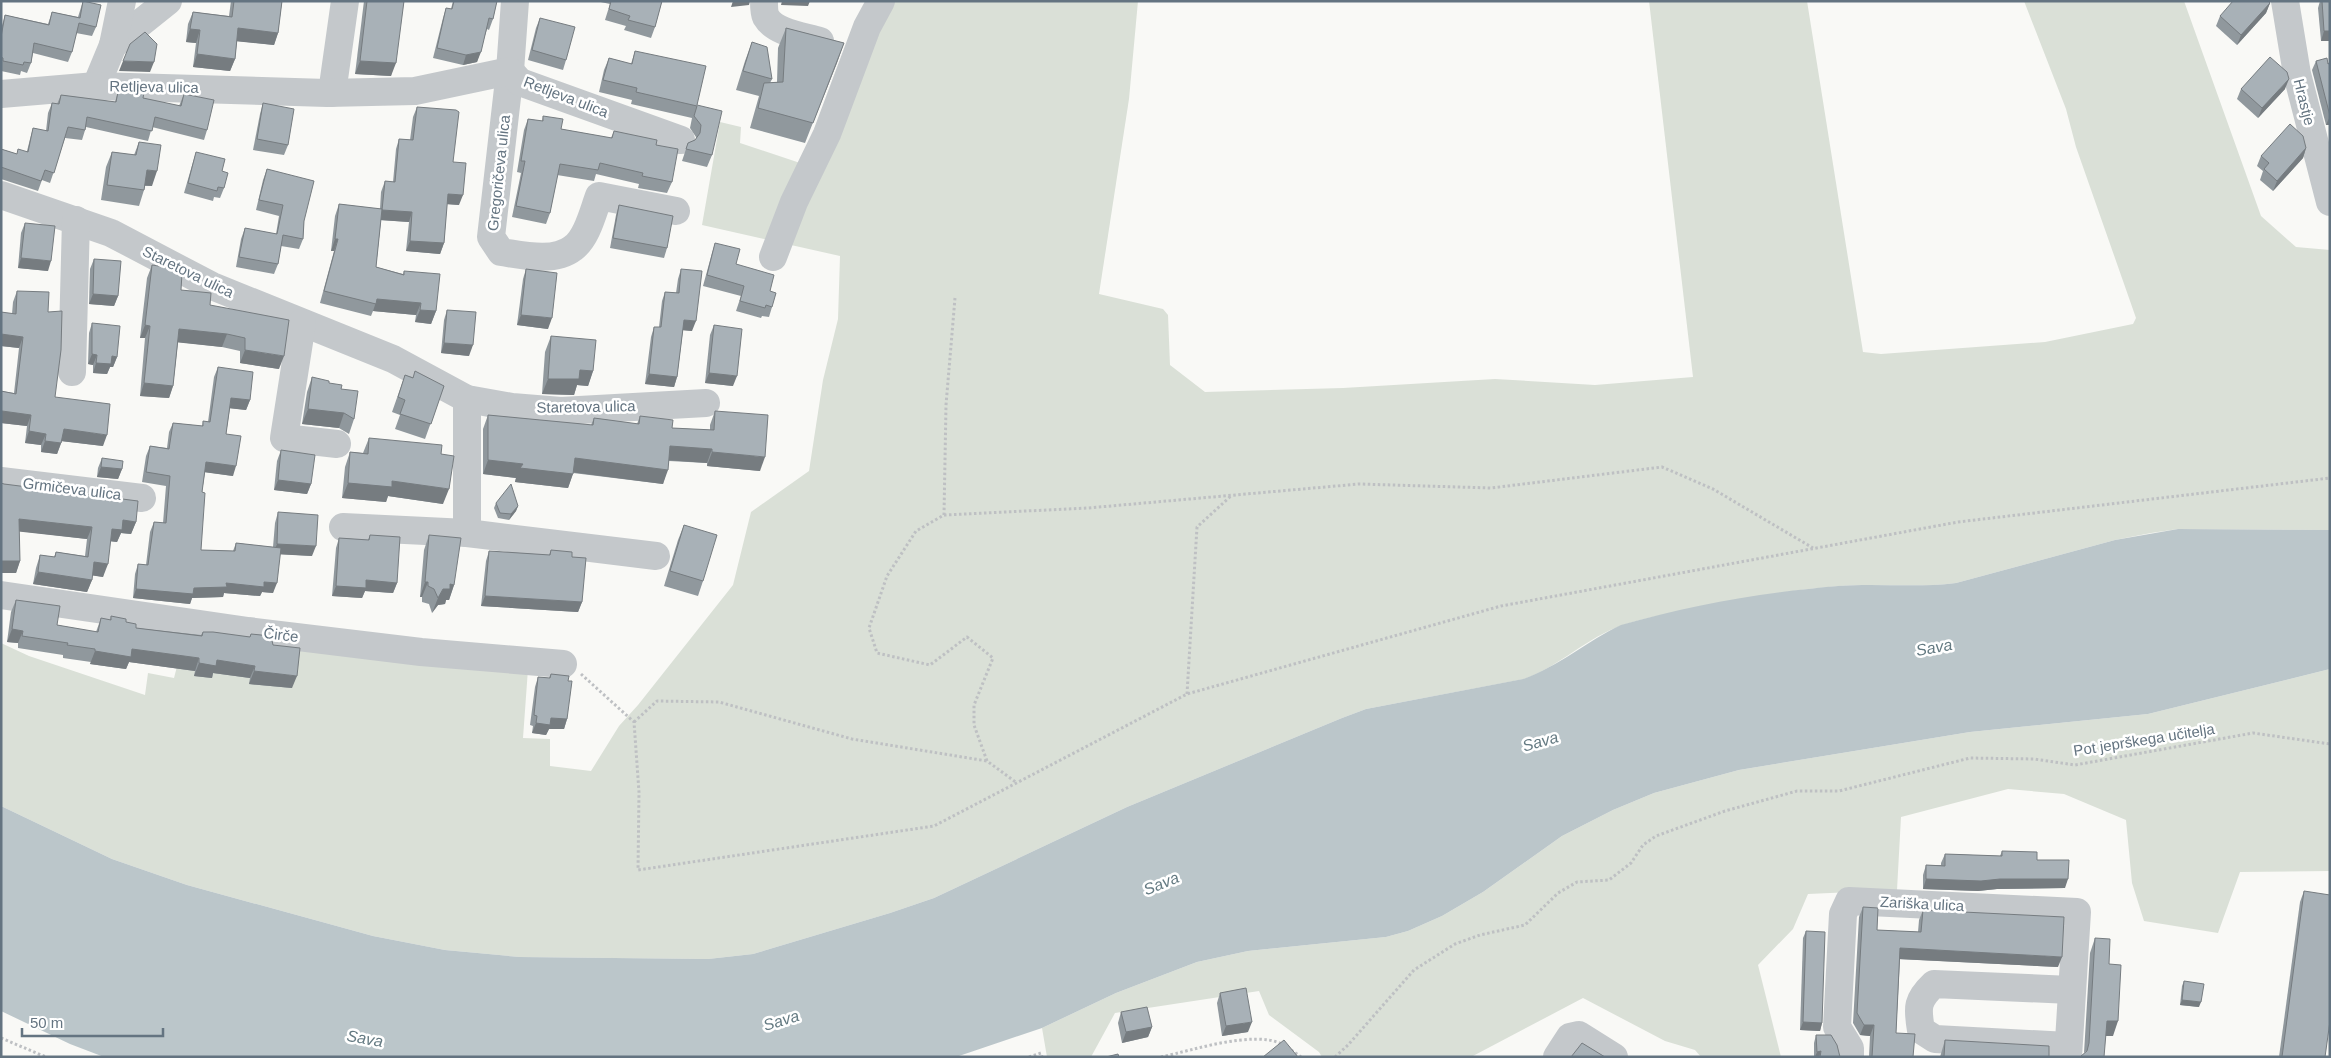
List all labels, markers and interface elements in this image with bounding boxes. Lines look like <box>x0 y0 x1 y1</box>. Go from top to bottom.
street label: Retljeva ulica <box>521 73 611 121</box>
street label: Retljeva ulica <box>109 77 199 96</box>
street label: Hrastje <box>2290 77 2318 127</box>
street label: Gregoričeva ulica <box>484 113 513 232</box>
street label: Staretova ulica <box>140 242 237 301</box>
street label: Staretova ulica <box>536 397 636 416</box>
street label: Grmičeva ulica <box>22 474 123 503</box>
street label: Čirče <box>263 624 299 645</box>
water label: Sava <box>1915 636 1954 659</box>
street label: Pot jeprškega učitelja <box>2072 720 2216 759</box>
water label: Sava <box>1520 728 1560 755</box>
water label: Sava <box>1141 869 1181 898</box>
street label: Zariška ulica <box>1880 893 1965 914</box>
scale bar <box>22 1006 164 1038</box>
water label: Sava <box>761 1007 801 1034</box>
text: 50 m <box>30 1014 63 1031</box>
water label: Sava <box>345 1027 384 1050</box>

